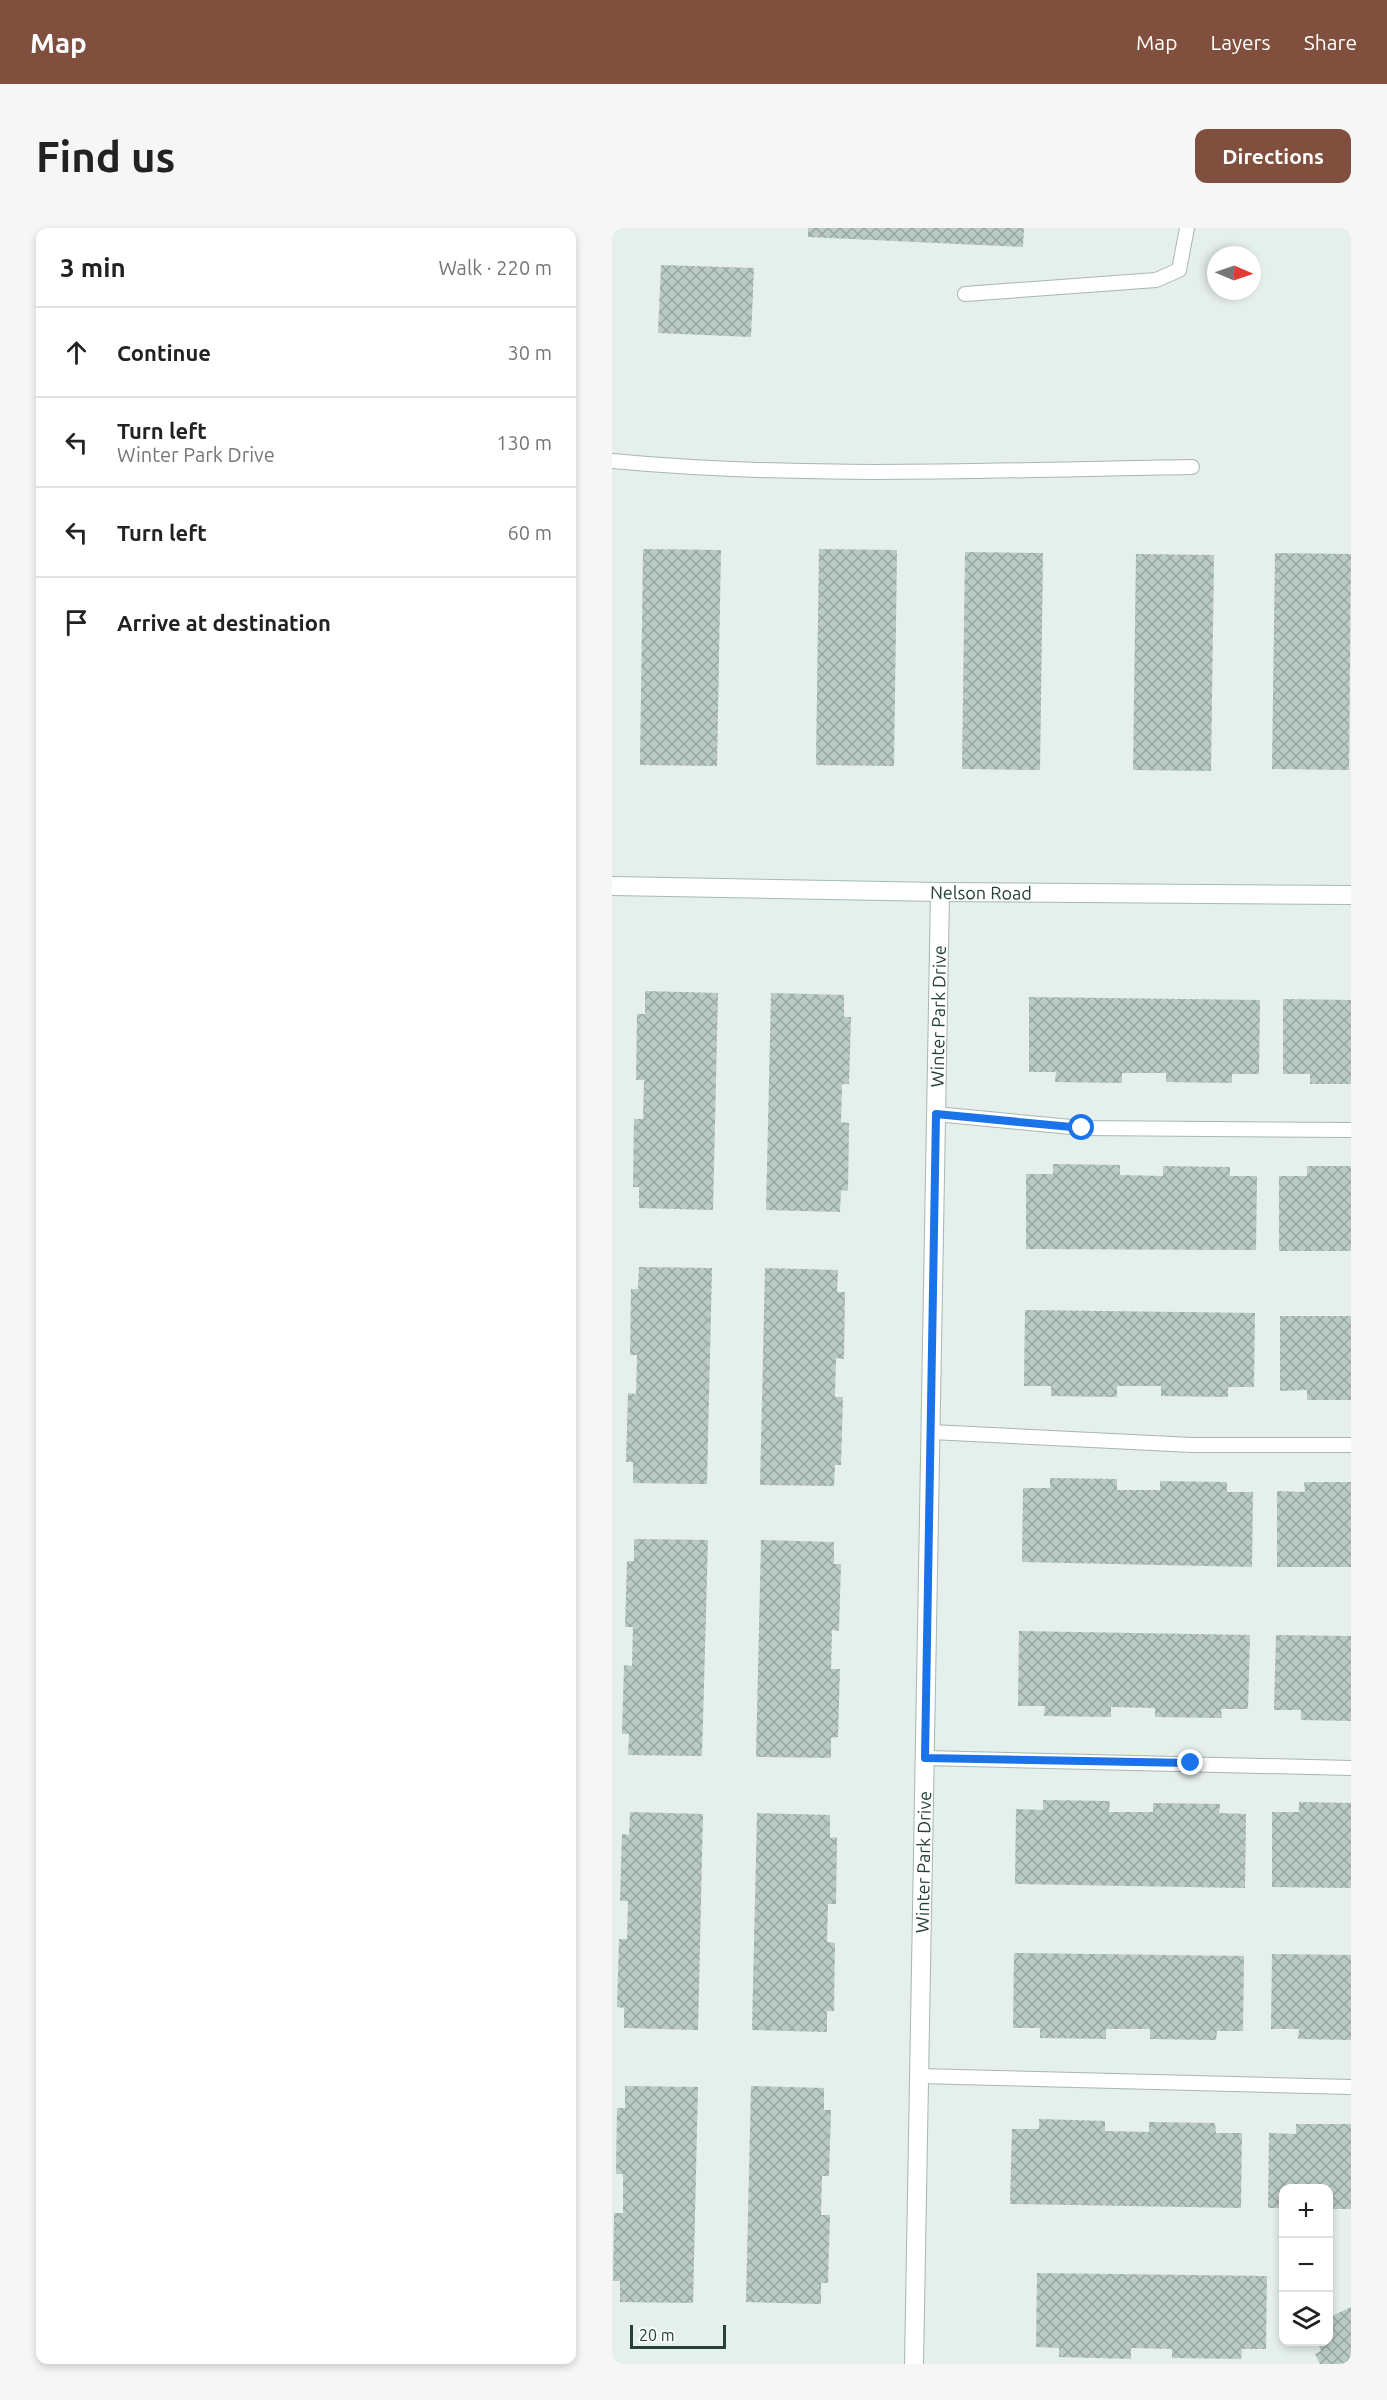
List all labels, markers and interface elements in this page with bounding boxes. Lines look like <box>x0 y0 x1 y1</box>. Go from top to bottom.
text: Map <box>30 27 87 58</box>
text: Map <box>1136 30 1177 54</box>
text: Layers <box>1210 30 1271 54</box>
text: Share <box>1304 30 1357 54</box>
button: Directions <box>1195 129 1351 183</box>
text: Find us <box>36 133 175 180</box>
north arrow <box>1207 246 1261 300</box>
text: 3 min <box>60 253 126 282</box>
text: Walk · 220 m <box>439 256 552 279</box>
icon: ahead <box>60 336 93 369</box>
text: Continue <box>117 340 211 365</box>
text: 30 m <box>508 341 552 364</box>
text: Turn left <box>117 418 207 443</box>
icon: left <box>60 426 93 459</box>
text: 130 m <box>496 431 552 454</box>
text: Winter Park Drive <box>117 443 275 466</box>
icon: left <box>60 516 93 549</box>
text: Turn left <box>117 520 207 545</box>
text: 60 m <box>508 521 552 544</box>
icon: arrive <box>60 606 93 639</box>
text: Arrive at destination <box>117 610 331 635</box>
street label: Nelson Road <box>930 882 1032 903</box>
street label: Winter Park Drive <box>927 945 949 1087</box>
route start <box>1068 1114 1094 1140</box>
route end <box>1177 1749 1203 1775</box>
street label: Winter Park Drive <box>912 1791 934 1933</box>
map controls <box>1279 2184 1333 2346</box>
button: + <box>1279 2184 1333 2238</box>
button: − <box>1279 2238 1333 2292</box>
button: layers <box>1279 2292 1333 2346</box>
scale bar <box>630 2322 726 2350</box>
text: 20 m <box>639 2326 675 2344</box>

